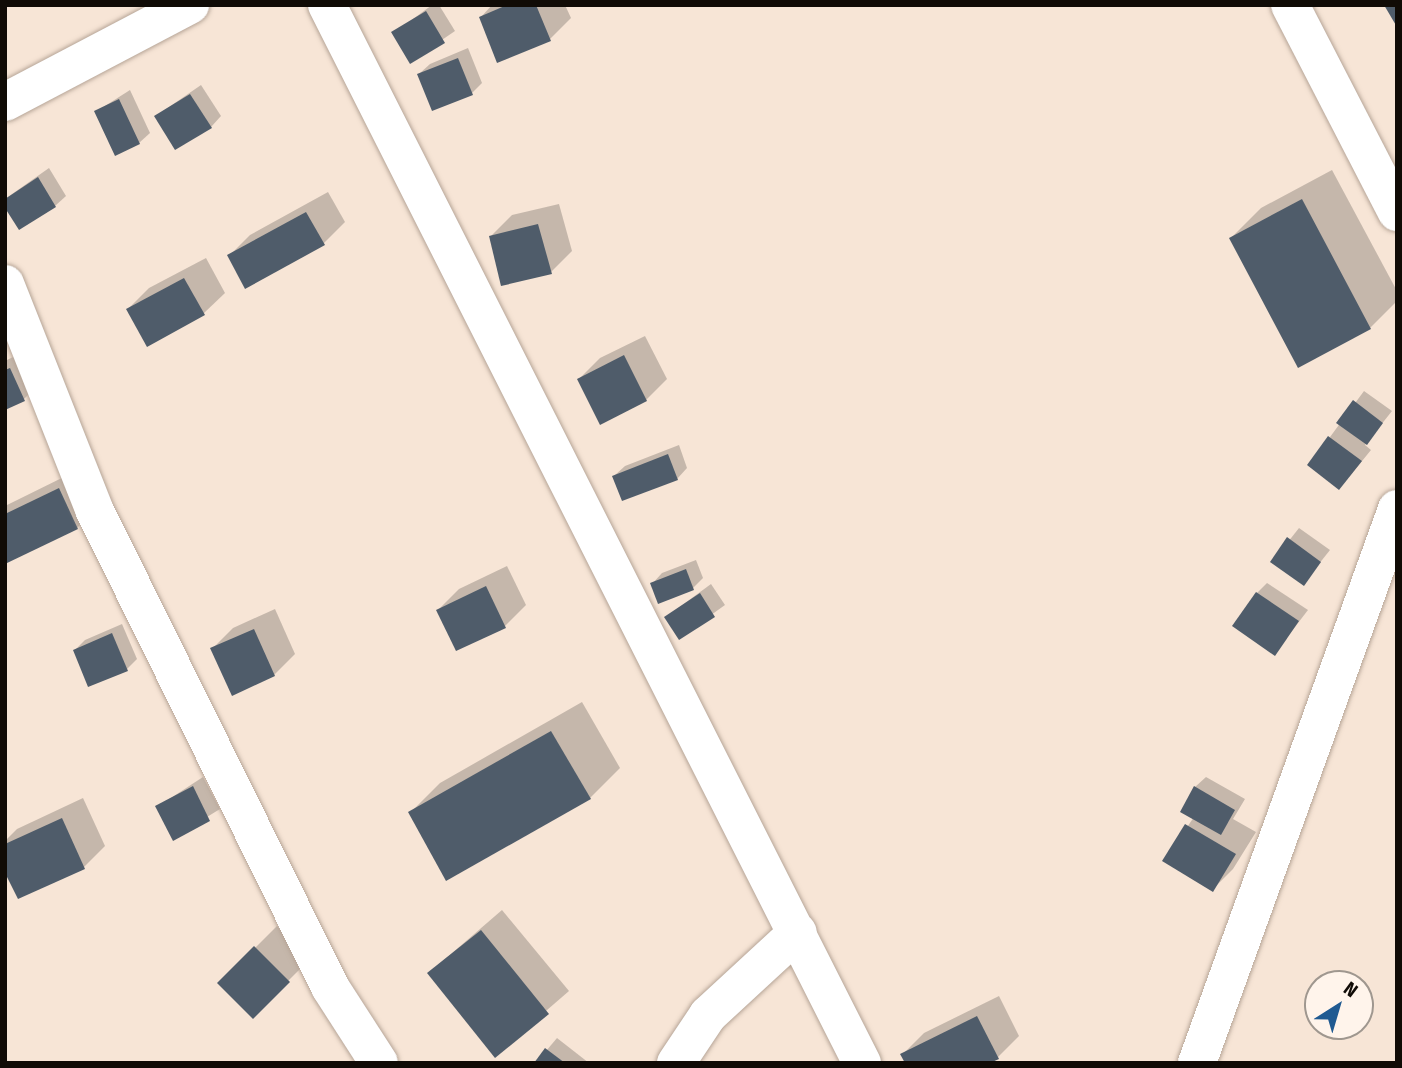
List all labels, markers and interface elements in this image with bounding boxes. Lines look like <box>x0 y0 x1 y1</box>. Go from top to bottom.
north arrow <box>1304 970 1374 1040</box>
text: N <box>1339 977 1362 1002</box>

